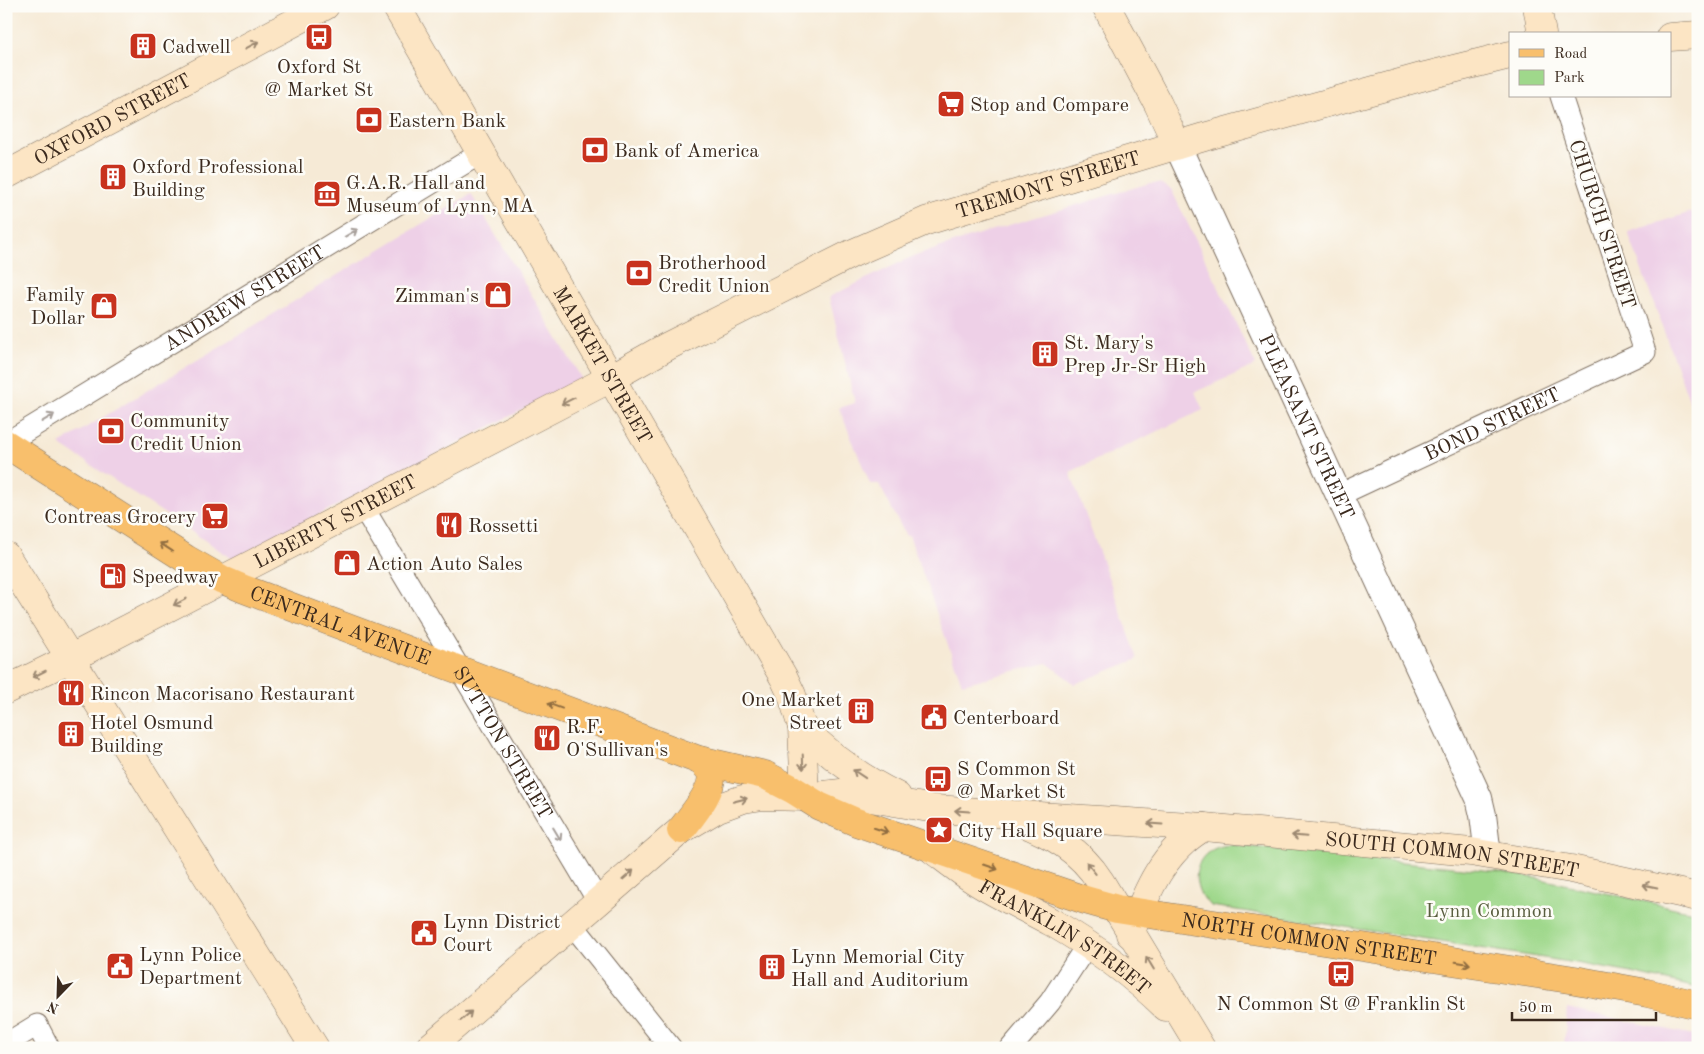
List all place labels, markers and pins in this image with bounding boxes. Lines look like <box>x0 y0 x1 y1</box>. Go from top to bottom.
bus stop icon: Oxford St @ Market St <box>304 22 334 52</box>
building icon: Cadwell <box>128 31 158 61</box>
place label: Cadwell <box>162 38 230 58</box>
place label: Oxford St @ Market St <box>265 58 373 101</box>
supermarket icon: Stop and Compare <box>936 89 966 119</box>
place label: Stop and Compare <box>970 96 1129 116</box>
bank icon: Eastern Bank <box>354 105 384 135</box>
place label: Eastern Bank <box>388 112 506 132</box>
bank icon: Bank of America <box>580 135 610 165</box>
place label: Bank of America <box>614 142 759 162</box>
place label: Oxford Professional Building <box>132 158 303 201</box>
building icon: Oxford Professional Building <box>98 162 128 192</box>
place label: G.A.R. Hall and Museum of Lynn, MA <box>346 174 534 217</box>
museum icon: G.A.R. Hall and Museum of Lynn, MA <box>312 179 342 209</box>
place label: Brotherhood Credit Union <box>658 254 770 297</box>
bank icon: Brotherhood Credit Union <box>624 258 654 288</box>
shop icon: Zimman's <box>483 280 513 310</box>
place label: Family Dollar <box>26 286 85 329</box>
place label: Zimman's <box>395 287 479 307</box>
shop icon: Family Dollar <box>89 291 119 321</box>
place label: St. Mary's Prep Jr-Sr High <box>1064 334 1207 377</box>
building icon: St. Mary's Prep Jr-Sr High <box>1030 339 1060 369</box>
place label: Community Credit Union <box>130 412 242 455</box>
bank icon: Community Credit Union <box>96 416 126 446</box>
supermarket icon: Contreas Grocery <box>200 501 230 531</box>
place label: Contreas Grocery <box>44 508 196 528</box>
restaurant icon: Rossetti <box>434 510 464 540</box>
place label: Rossetti <box>468 517 538 537</box>
shop icon: Action Auto Sales <box>332 548 362 578</box>
place label: Action Auto Sales <box>366 555 523 575</box>
fuel station icon: Speedway <box>98 561 128 591</box>
place label: Speedway <box>132 568 219 588</box>
restaurant icon: Rincon Macorisano Restaurant <box>56 678 86 708</box>
place label: Rincon Macorisano Restaurant <box>90 685 355 705</box>
place label: One Market Street <box>741 691 842 734</box>
building icon: One Market Street <box>846 696 876 726</box>
public building icon: Centerboard <box>919 702 949 732</box>
place label: Centerboard <box>953 709 1059 729</box>
place label: Hotel Osmund Building <box>90 714 213 757</box>
place label: R.F. O'Sullivan's <box>566 718 668 761</box>
building icon: Hotel Osmund Building <box>56 719 86 749</box>
restaurant icon: R.F. O'Sullivan's <box>532 723 562 753</box>
place label: S Common St @ Market St <box>957 760 1076 803</box>
bus stop icon: S Common St @ Market St <box>923 764 953 794</box>
place icon: City Hall Square <box>924 815 954 845</box>
place label: City Hall Square <box>958 822 1102 842</box>
place label: Lynn District Court <box>443 913 560 956</box>
public building icon: Lynn District Court <box>409 918 439 948</box>
place label: Lynn Police Department <box>139 946 242 989</box>
place label: Lynn Memorial City Hall and Auditorium <box>791 948 969 991</box>
public building icon: Lynn Police Department <box>105 951 135 981</box>
building icon: Lynn Memorial City Hall and Auditorium <box>757 952 787 982</box>
bus stop icon: N Common St @ Franklin St <box>1326 959 1356 989</box>
place label: N Common St @ Franklin St <box>1217 995 1465 1015</box>

